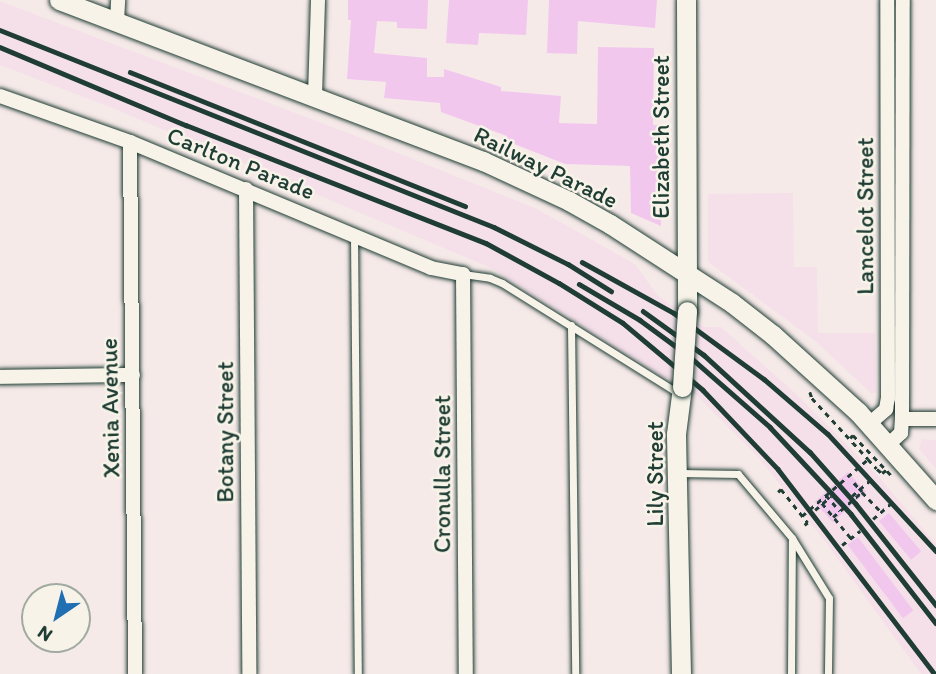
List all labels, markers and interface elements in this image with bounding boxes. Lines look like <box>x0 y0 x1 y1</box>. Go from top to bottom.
street label: Elizabeth Street <box>647 55 675 219</box>
street label: Railway Parade <box>469 120 623 214</box>
street label: Carlton Parade <box>163 121 319 205</box>
street label: Lancelot Street <box>851 137 879 295</box>
street label: Xenia Avenue <box>94 338 126 478</box>
street label: Botany Street <box>211 361 239 503</box>
street label: Cronulla Street <box>428 395 456 553</box>
street label: Lily Street <box>641 421 669 527</box>
north arrow <box>21 583 91 653</box>
text: N <box>33 621 57 647</box>

